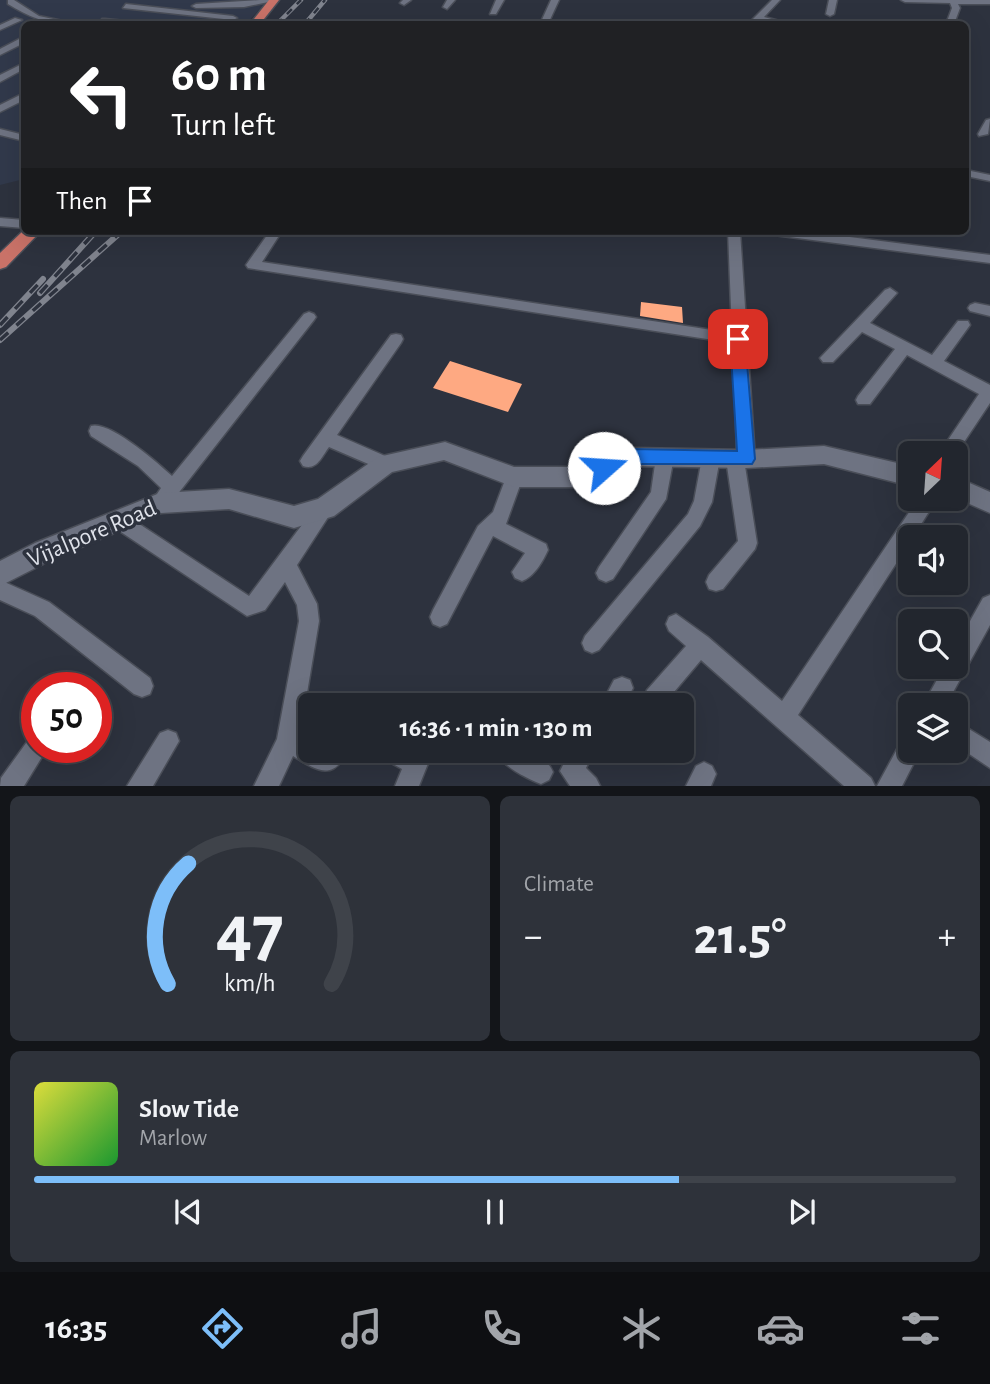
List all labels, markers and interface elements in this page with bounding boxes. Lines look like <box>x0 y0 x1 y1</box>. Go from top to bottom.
icon: left <box>56 49 147 140</box>
text: 60 m <box>171 51 267 100</box>
text: Turn left <box>171 109 275 141</box>
icon: arrive <box>121 182 159 220</box>
text: Then <box>56 188 107 214</box>
pin <box>708 309 768 369</box>
icon: arrive <box>719 320 757 358</box>
position arrow <box>567 431 641 505</box>
north arrow <box>898 441 968 511</box>
map controls <box>898 441 968 763</box>
street label: Vijalpore Road <box>24 496 160 572</box>
button: sound <box>898 525 968 595</box>
button: search <box>898 609 968 679</box>
speed limit sign: 50 <box>21 672 112 763</box>
button: layers <box>898 693 968 763</box>
text: 16:36 · 1 min · 130 m <box>399 715 593 741</box>
text: Climate <box>524 873 594 896</box>
text: 47 <box>216 897 284 970</box>
text: 21.5° <box>694 911 786 963</box>
text: − <box>524 918 542 956</box>
text: + <box>938 918 956 956</box>
text: km/h <box>224 971 276 996</box>
text: Slow Tide <box>139 1096 239 1122</box>
text: Marlow <box>139 1127 207 1150</box>
icon: previous <box>169 1193 207 1231</box>
icon: pause <box>476 1193 514 1231</box>
icon: next <box>783 1193 821 1231</box>
icon: directions <box>198 1304 247 1353</box>
icon: music <box>337 1304 386 1353</box>
icon: phone <box>477 1304 526 1353</box>
icon: climate <box>617 1304 666 1353</box>
icon: car <box>756 1304 805 1353</box>
icon: filters <box>896 1304 945 1353</box>
text: 16:35 <box>45 1312 107 1344</box>

